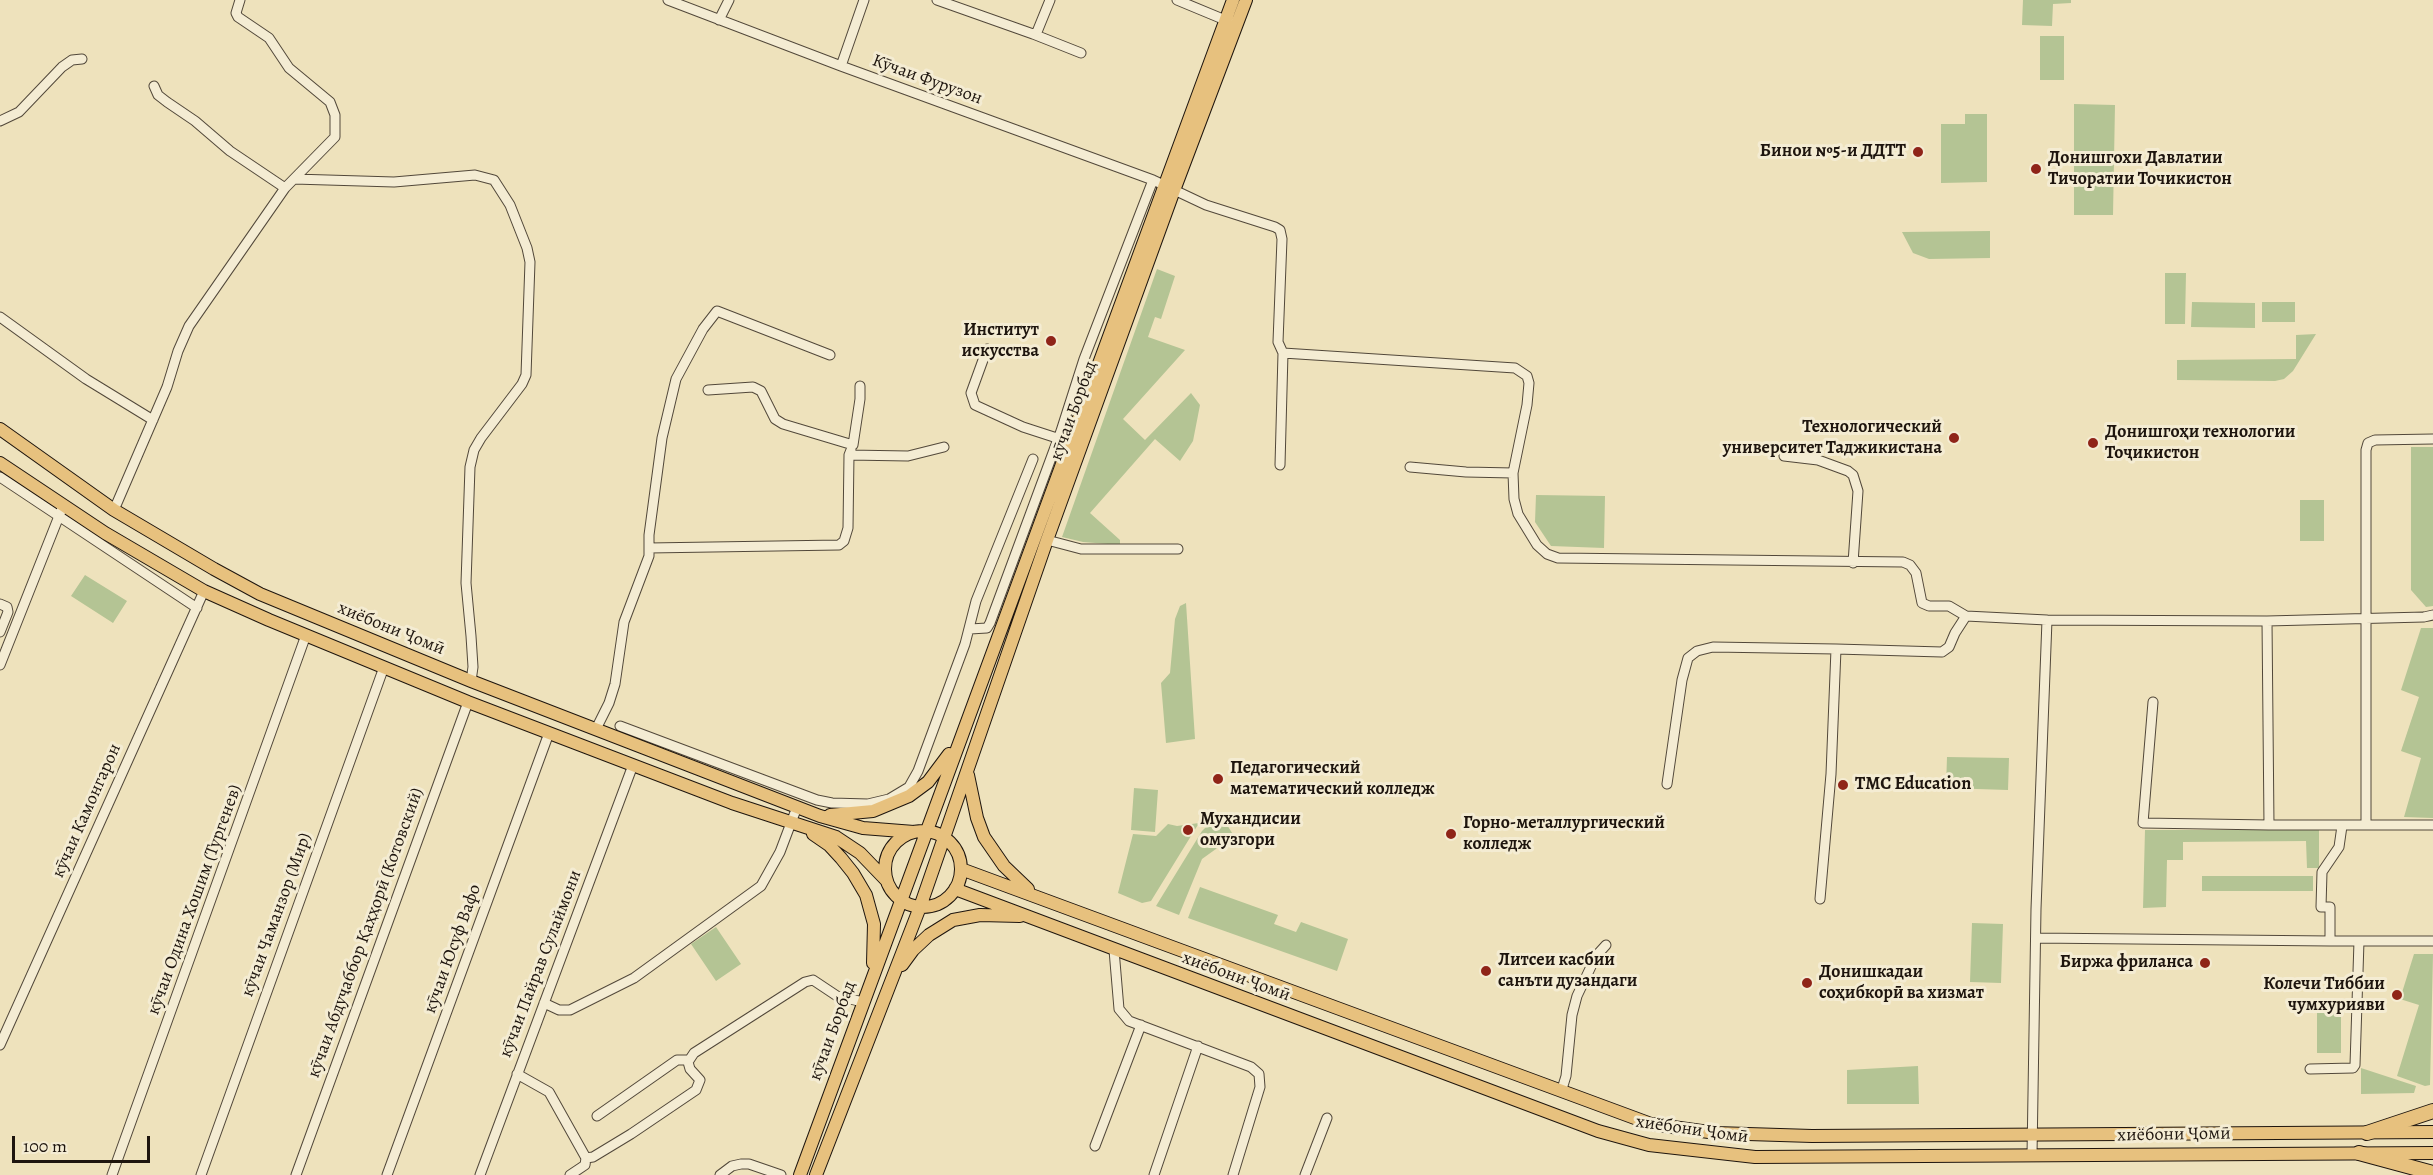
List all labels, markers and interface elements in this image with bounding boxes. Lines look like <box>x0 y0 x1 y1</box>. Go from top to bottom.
street label: Кӯчаи Фурузон <box>869 50 985 110</box>
place label: Бинои №5-и ДДТТ <box>1760 141 1906 163</box>
marker: Бинои №5-и ДДТТ <box>1911 145 1925 159</box>
place label: Донишгохи Давлатии Тичоратии Точикистон <box>2048 148 2232 190</box>
marker: Донишгохи Давлатии Тичоратии Точикистон <box>2029 162 2043 176</box>
place label: Институт искусства <box>961 320 1039 362</box>
marker: Институт искусства <box>1044 334 1058 348</box>
street label: кӯчаи Борбад <box>1046 358 1102 464</box>
place label: Технологический университет Таджикистана <box>1723 417 1942 460</box>
place label: Донишгоҳи технологии Тоҷикистон <box>2105 422 2296 464</box>
marker: Технологический университет Таджикистана <box>1947 431 1961 445</box>
marker: Донишгоҳи технологии Тоҷикистон <box>2086 436 2100 450</box>
street label: хиёбони Ҷомӣ <box>334 598 448 660</box>
street label: кӯчаи Камонгарон <box>48 741 126 881</box>
place label: Педагогический математический колледж <box>1230 758 1435 800</box>
marker: Педагогический математический колледж <box>1211 772 1225 786</box>
place label: TMC Education <box>1855 774 1971 796</box>
marker: TMC Education <box>1836 778 1850 792</box>
street label: кӯчаи Одина Хошим (Тургенев) <box>143 782 247 1018</box>
street label: кӯчаи Абдуҷаббор Қаҳҳорӣ (Котовский) <box>303 785 429 1081</box>
place label: Мухандисии омузгори <box>1200 809 1301 852</box>
place label: Горно-металлургический колледж <box>1463 813 1665 856</box>
marker: Мухандисии омузгори <box>1181 823 1195 837</box>
marker: Горно-металлургический колледж <box>1444 827 1458 841</box>
street label: кӯчаи Чаманзор (Мир) <box>237 830 317 1000</box>
street label: кӯчаи Пайрав Сулаймони <box>495 867 587 1061</box>
street label: кӯчаи Юсуф Вафо <box>420 882 486 1016</box>
street label: хиёбони Ҷомӣ <box>1179 947 1293 1007</box>
place label: Литсеи касбии санъти дузандаги <box>1498 950 1637 992</box>
place label: Биржа фриланса <box>2060 952 2193 974</box>
marker: Биржа фриланса <box>2198 956 2212 970</box>
place label: Донишкадаи соҳибкорӣ ва хизмат <box>1819 962 1984 1004</box>
marker: Литсеи касбии санъти дузандаги <box>1479 964 1493 978</box>
place label: Колечи Тиббии чумхурияви <box>2263 974 2385 1016</box>
marker: Донишкадаи соҳибкорӣ ва хизмат <box>1800 976 1814 990</box>
street label: кӯчаи Борбад <box>805 978 861 1084</box>
marker: Колечи Тиббии чумхурияви <box>2390 988 2404 1002</box>
street label: хиёбони Ҷомӣ <box>1634 1111 1750 1149</box>
street label: хиёбони Ҷомӣ <box>2117 1123 2231 1147</box>
scale bar <box>15 1124 153 1162</box>
text: 100 m <box>23 1134 67 1158</box>

